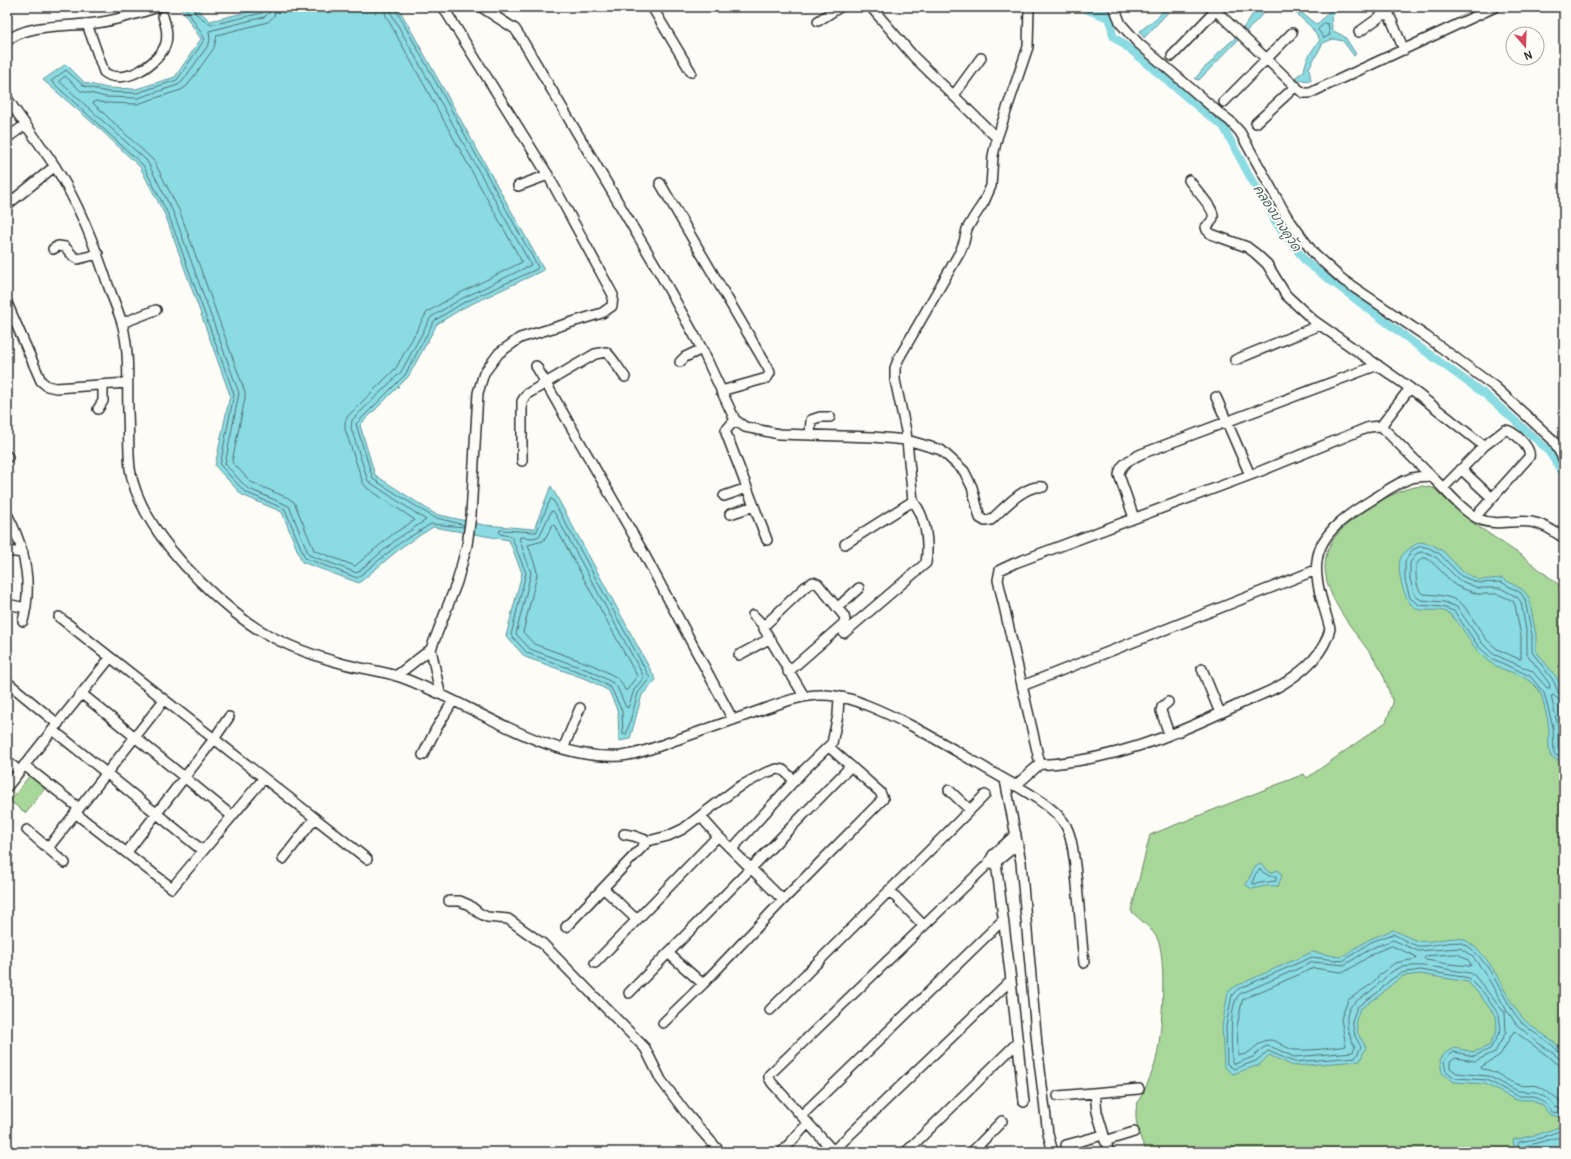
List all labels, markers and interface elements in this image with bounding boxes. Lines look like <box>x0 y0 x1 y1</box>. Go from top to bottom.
north arrow <box>1505 26 1545 66</box>
text: N <box>1522 48 1534 63</box>
water label: คลองบางคูวัด <box>1248 182 1305 256</box>

